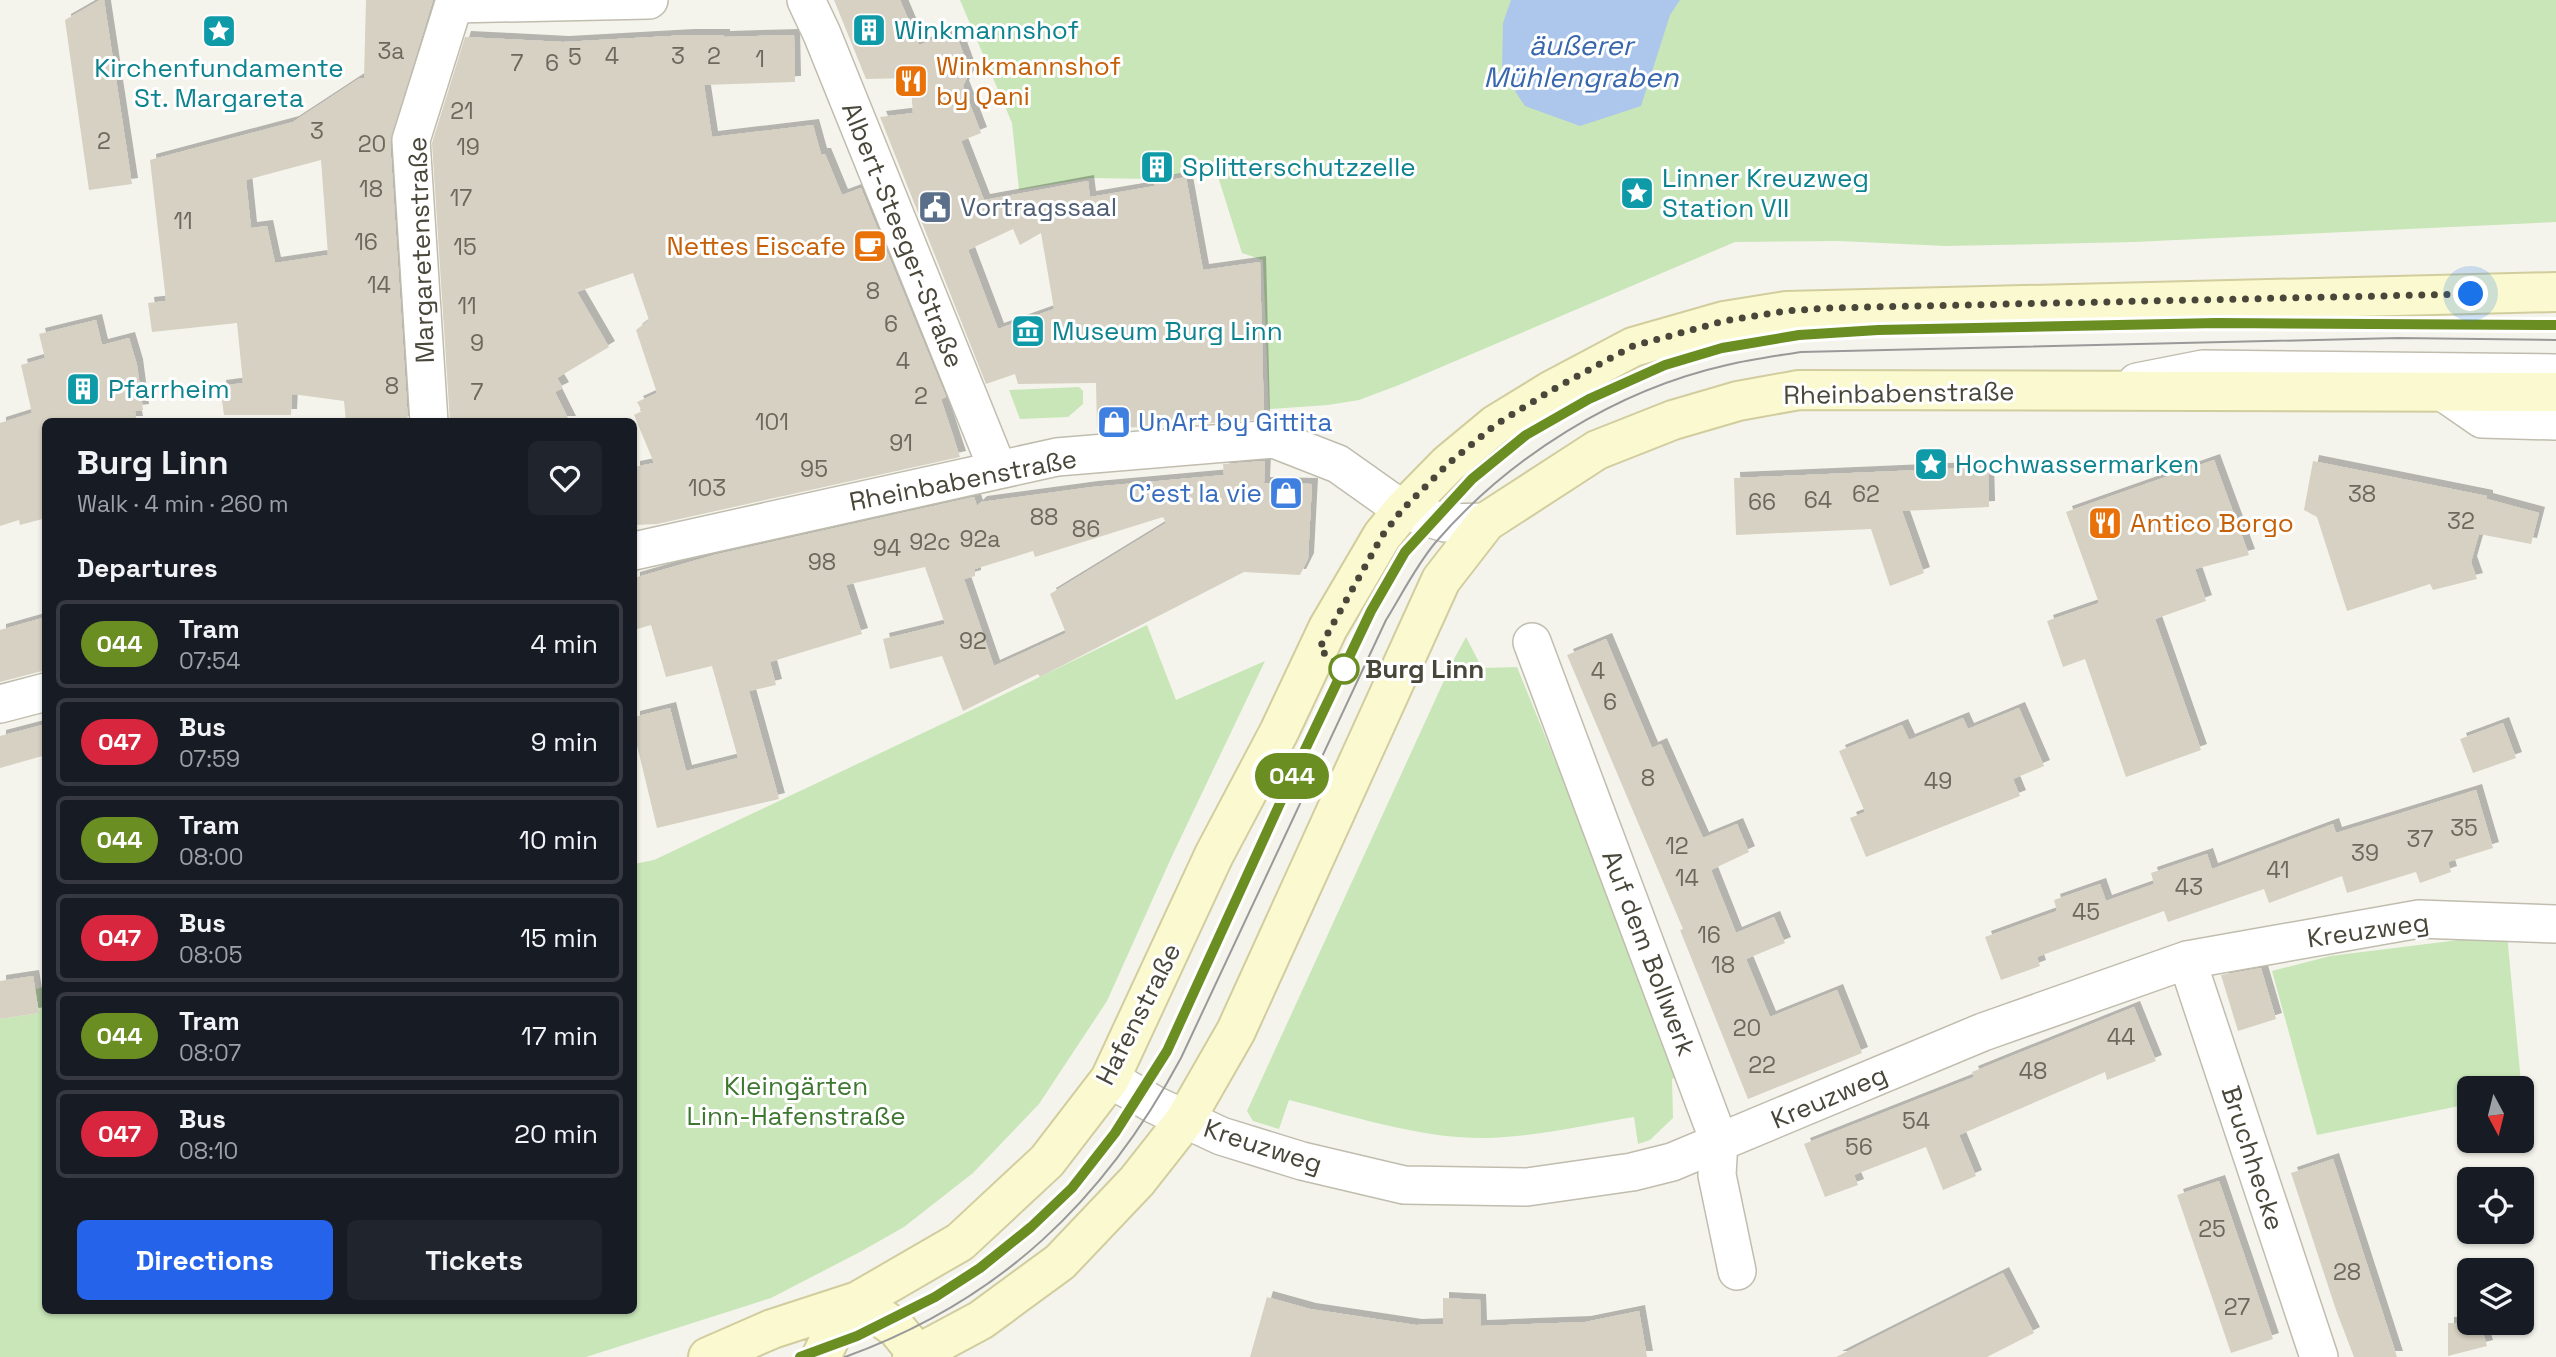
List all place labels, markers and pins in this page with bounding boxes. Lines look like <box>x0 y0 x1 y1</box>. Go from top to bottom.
building icon: Winkmannshof <box>850 11 888 49</box>
place icon: Kirchenfundamente St. Margareta <box>200 12 238 50</box>
place label: Winkmannshof <box>894 13 1079 47</box>
place label: Winkmannshof by Qani <box>936 49 1121 113</box>
place label: Kirchenfundamente St. Margareta <box>94 51 344 115</box>
restaurant icon: Winkmannshof by Qani <box>892 62 930 100</box>
building icon: Splitterschutzzelle <box>1138 148 1176 186</box>
place label: Splitterschutzzelle <box>1182 150 1416 184</box>
place label: Linner Kreuzweg Station VII <box>1662 161 1869 225</box>
place icon: Linner Kreuzweg Station VII <box>1618 174 1656 212</box>
public building icon: Vortragssaal <box>916 188 954 226</box>
place label: Vortragssaal <box>960 190 1117 224</box>
cafe icon: Nettes Eiscafe <box>851 227 889 265</box>
place label: Nettes Eiscafe <box>667 229 846 263</box>
museum icon: Museum Burg Linn <box>1009 312 1047 350</box>
place label: Museum Burg Linn <box>1052 314 1283 348</box>
building icon: Pfarrheim <box>64 370 102 408</box>
place label: Pfarrheim <box>108 372 230 406</box>
shop icon: UnArt by Gittita <box>1095 403 1133 441</box>
place label: UnArt by Gittita <box>1138 405 1333 439</box>
place icon: Hochwassermarken <box>1912 445 1950 483</box>
place label: Hochwassermarken <box>1955 447 2199 481</box>
shop icon: C'est la vie <box>1267 474 1305 512</box>
place label: C'est la vie <box>1128 476 1262 510</box>
restaurant icon: Antico Borgo <box>2086 504 2124 542</box>
place label: Antico Borgo <box>2130 506 2294 540</box>
place label: Burg Linn <box>1365 652 1484 686</box>
marker: Burg Linn <box>1329 654 1359 684</box>

